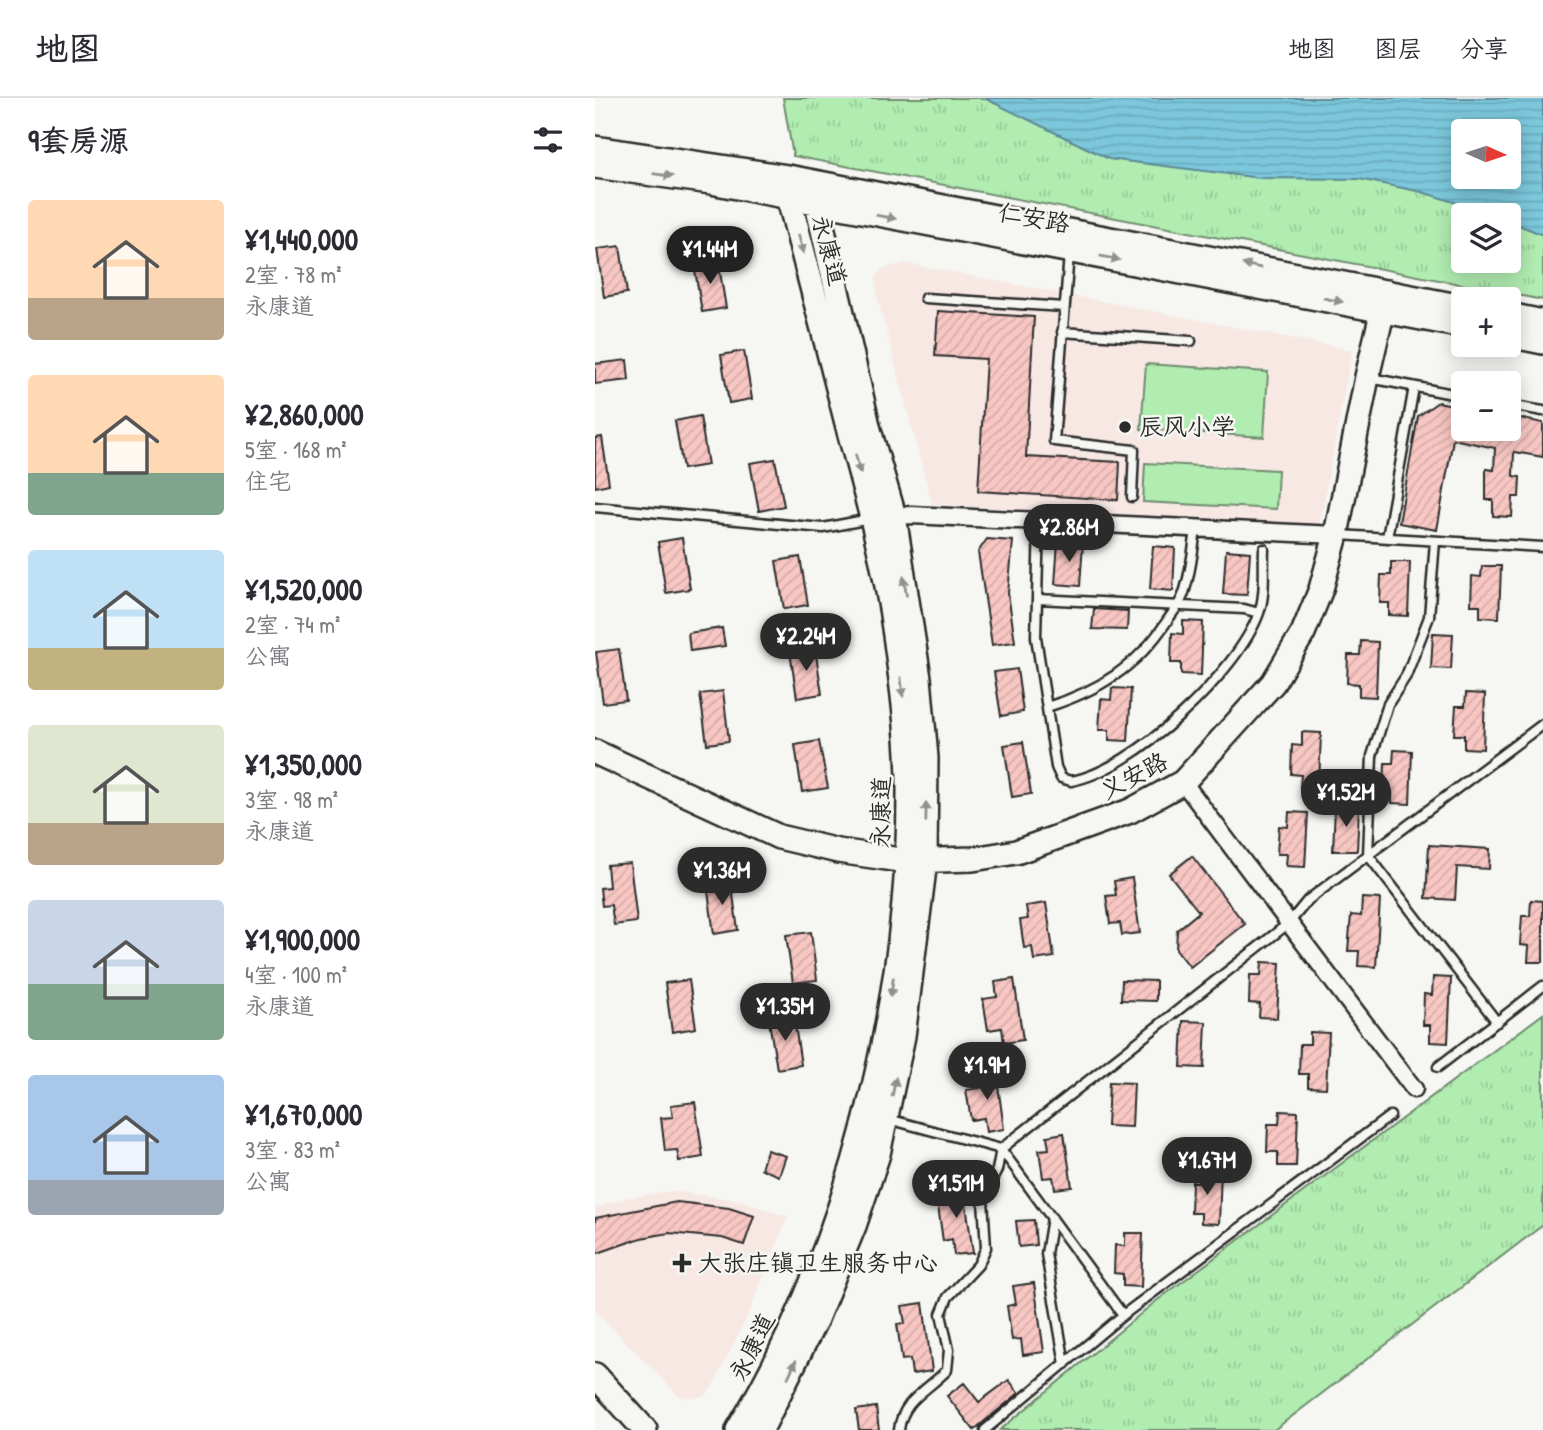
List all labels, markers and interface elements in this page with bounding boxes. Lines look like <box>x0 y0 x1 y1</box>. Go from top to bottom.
text: 地图 <box>35 26 101 70</box>
text: 地图 <box>1288 32 1336 64</box>
text: 图层 <box>1374 32 1422 64</box>
text: 分享 <box>1460 32 1508 64</box>
north arrow <box>1451 119 1521 189</box>
map controls <box>1451 119 1521 441</box>
text: 9套房源 <box>28 120 129 160</box>
icon: filters <box>529 121 567 159</box>
one-way arrow <box>652 170 674 181</box>
street label: 仁安路 <box>996 195 1072 239</box>
button: layers <box>1451 203 1521 273</box>
street label: 永康道 <box>805 211 855 289</box>
one-way arrow <box>875 212 897 223</box>
text: ¥1,440,000 <box>245 219 358 259</box>
pin: ¥1.44M <box>653 226 767 286</box>
icon: home <box>84 228 168 312</box>
text: ¥1.44M <box>683 233 737 264</box>
one-way arrow <box>796 233 807 255</box>
one-way arrow <box>1099 253 1121 264</box>
text: 2室 · 78 m² <box>245 259 342 290</box>
one-way arrow <box>1241 261 1263 272</box>
button: + <box>1451 287 1521 357</box>
text: 永康道 <box>245 290 314 321</box>
one-way arrow <box>1322 295 1344 306</box>
button: − <box>1451 371 1521 441</box>
text: ¥2,860,000 <box>245 394 364 434</box>
icon: home <box>84 403 168 487</box>
place label: 辰风小学 <box>1139 410 1235 442</box>
marker: 辰风小学 <box>1117 419 1133 435</box>
text: 5室 · 168 m² <box>245 434 347 465</box>
one-way arrow <box>854 454 864 475</box>
text: 住宅 <box>245 465 291 496</box>
pin: ¥2.86M <box>1012 504 1126 564</box>
text: ¥2.86M <box>1039 511 1099 542</box>
text: ¥1,520,000 <box>245 569 362 609</box>
one-way arrow <box>899 575 910 597</box>
icon: home <box>84 578 168 662</box>
text: 2室 · 74 m² <box>245 609 340 640</box>
pin: ¥2.24M <box>749 614 863 673</box>
text: ¥2.24M <box>776 620 836 651</box>
text: 公寓 <box>245 640 291 671</box>
one-way arrow <box>896 676 907 698</box>
text: ¥1,350,000 <box>245 744 362 784</box>
street label: 义安路 <box>1094 744 1173 806</box>
icon: home <box>84 753 168 837</box>
pin: ¥1.52M <box>1289 770 1403 829</box>
street label: 永康道 <box>863 776 897 848</box>
text: ¥1.52M <box>1317 776 1375 807</box>
text: 3室 · 98 m² <box>245 784 338 815</box>
one-way arrow <box>920 801 932 823</box>
text: 永康道 <box>245 815 314 846</box>
pin: ¥1.36M <box>665 848 779 907</box>
text: ¥1.36M <box>693 854 751 885</box>
text: ¥1,900,000 <box>245 919 360 959</box>
icon: home <box>84 928 168 1012</box>
text: 4室 · 100 m² <box>245 959 347 990</box>
one-way arrow <box>886 976 897 998</box>
pin: ¥1.35M <box>728 984 842 1043</box>
text: 永康道 <box>245 990 314 1021</box>
text: ¥1.35M <box>756 990 814 1021</box>
pin: ¥1.9M <box>938 1042 1036 1102</box>
text: ¥1.9M <box>964 1049 1010 1080</box>
one-way arrow <box>888 1076 899 1098</box>
text: ¥1,670,000 <box>245 1094 363 1134</box>
icon: home <box>84 1103 168 1187</box>
text: 3室 · 83 m² <box>245 1134 340 1165</box>
pin: ¥1.67M <box>1150 1138 1264 1197</box>
text: ¥1.67M <box>1178 1144 1236 1175</box>
pin: ¥1.51M <box>899 1160 1013 1220</box>
text: 公寓 <box>245 1165 291 1196</box>
text: ¥1.51M <box>928 1167 984 1198</box>
place label: 大张庄镇卫生服务中心 <box>698 1246 938 1278</box>
marker: 大张庄镇卫生服务中心 <box>672 1253 692 1273</box>
street label: 永康道 <box>721 1307 781 1386</box>
one-way arrow <box>787 1359 798 1379</box>

